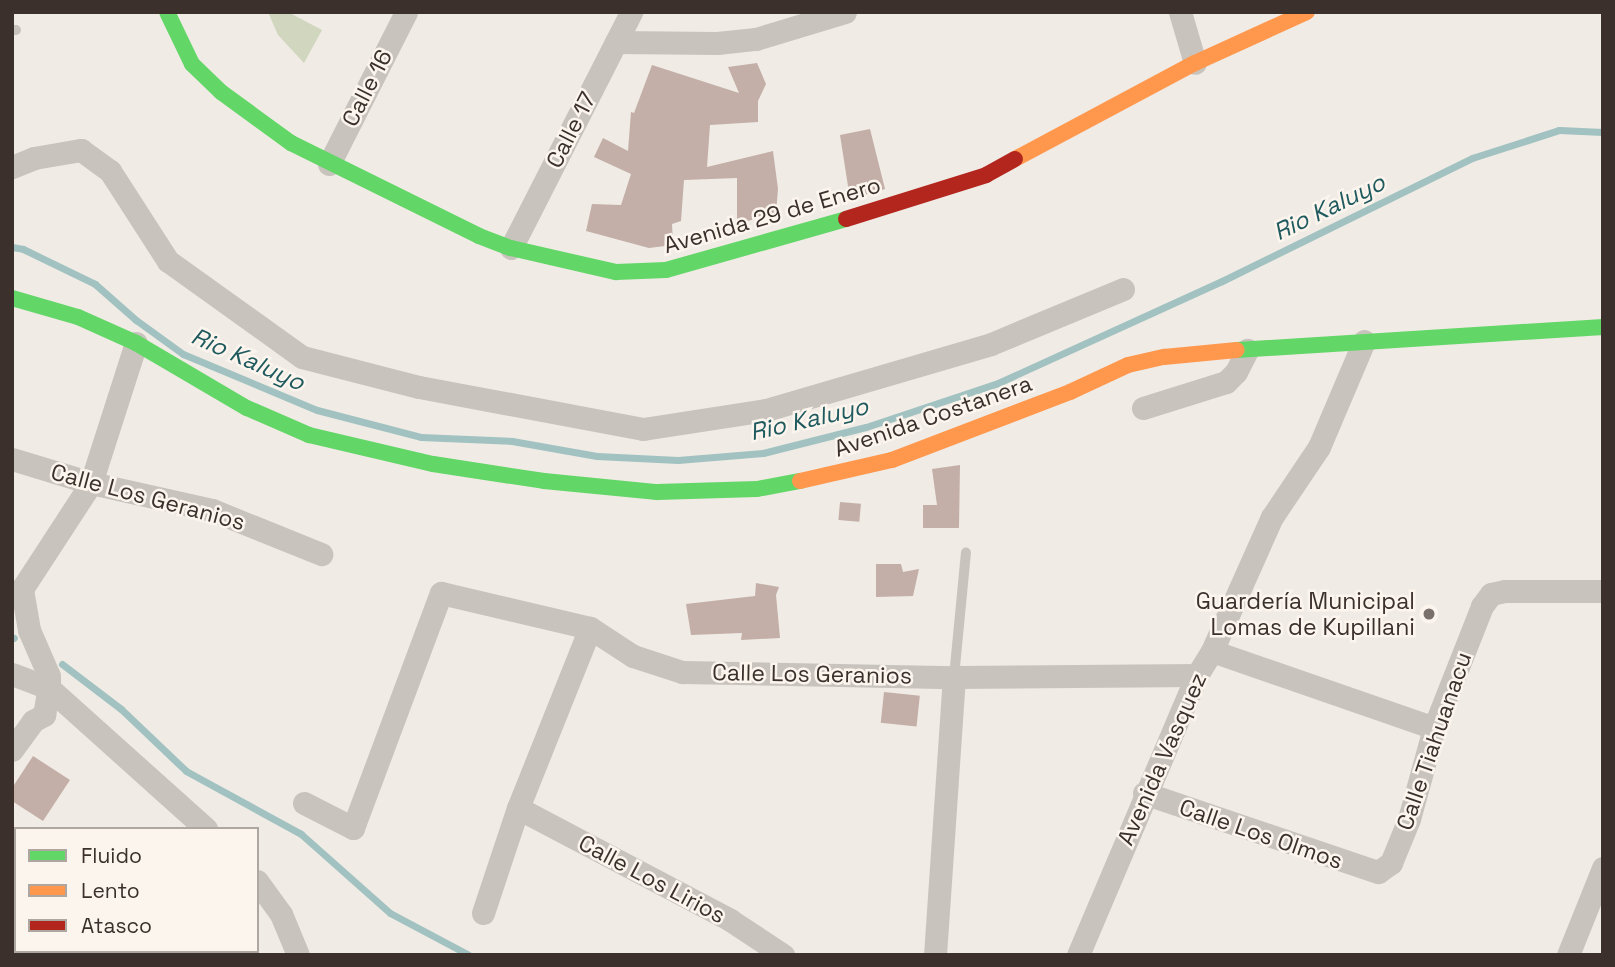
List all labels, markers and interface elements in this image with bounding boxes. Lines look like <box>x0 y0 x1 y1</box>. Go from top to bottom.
street label: Calle 16 <box>336 45 398 131</box>
street label: Calle 17 <box>540 87 602 173</box>
water label: Rio Kaluyo <box>1269 168 1389 246</box>
street label: Avenida 29 de Enero <box>660 171 884 259</box>
water label: Rio Kaluyo <box>187 321 309 397</box>
street label: Avenida Costanera <box>831 369 1035 463</box>
water label: Rio Kaluyo <box>747 391 871 447</box>
street label: Calle Los Geranios <box>48 458 248 536</box>
place label: Guardería Municipal Lomas de Kupillani <box>1196 587 1415 641</box>
marker: Guardería Municipal Lomas de Kupillani <box>1421 606 1437 622</box>
street label: Calle Tiahuanacu <box>1391 648 1477 834</box>
street label: Calle Los Geranios <box>712 658 912 690</box>
street label: Avenida Vasquez <box>1112 668 1212 850</box>
street label: Calle Los Olmos <box>1176 793 1346 875</box>
legend <box>14 827 259 953</box>
street label: Calle Los Lirios <box>574 829 730 929</box>
text: Fluido <box>81 842 142 869</box>
text: Lento <box>81 877 140 904</box>
text: Atasco <box>81 912 152 939</box>

